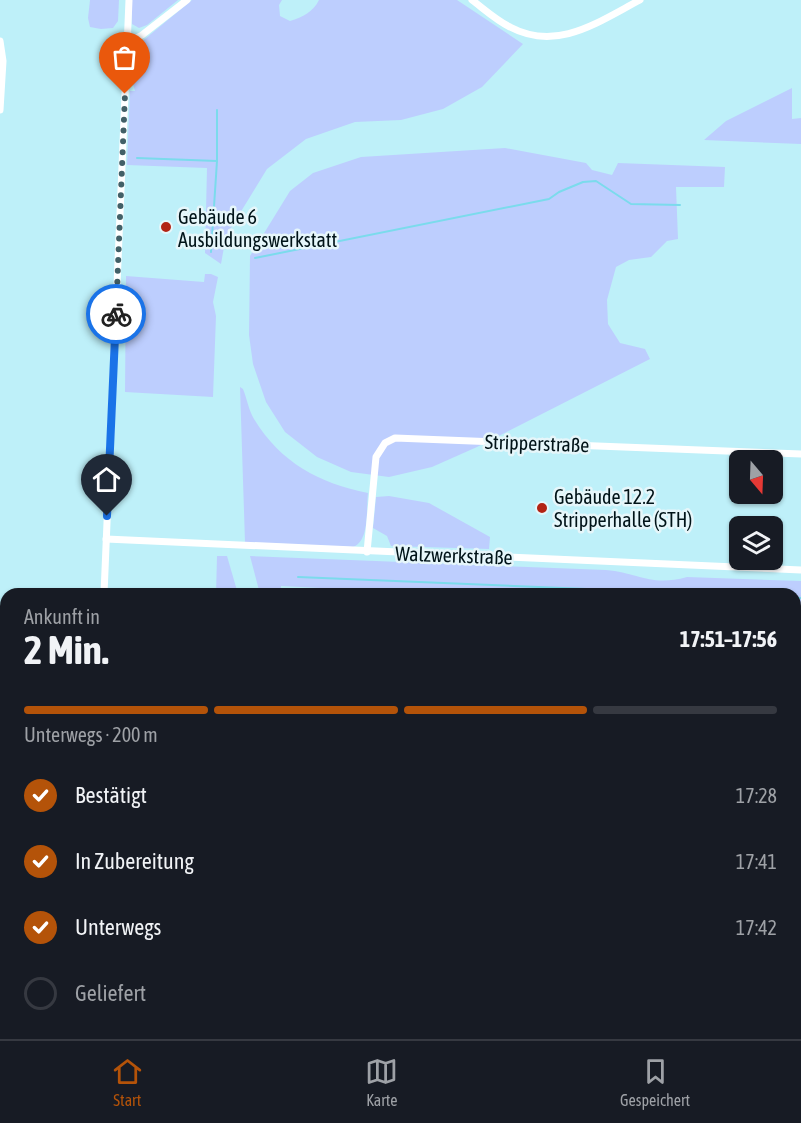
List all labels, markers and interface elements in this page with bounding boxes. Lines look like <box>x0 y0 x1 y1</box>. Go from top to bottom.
pin <box>99 32 150 94</box>
icon: bag <box>108 41 141 74</box>
place label: Gebäude 6 Ausbildungswerkstatt <box>178 205 338 251</box>
marker: Gebäude 6 Ausbildungswerkstatt <box>159 220 173 234</box>
courier <box>86 284 146 344</box>
icon: bike <box>100 298 133 331</box>
street label: Stripperstraße <box>484 430 590 456</box>
north arrow <box>729 450 783 504</box>
map controls <box>729 450 783 570</box>
pin <box>81 454 132 516</box>
icon: home <box>90 463 123 496</box>
place label: Gebäude 12.2 Stripperhalle (STH) <box>554 485 692 531</box>
marker: Gebäude 12.2 Stripperhalle (STH) <box>535 501 549 515</box>
button: layers <box>729 516 783 570</box>
street label: Walzwerkstraße <box>395 541 513 569</box>
text: Ankunft in <box>24 605 100 628</box>
text: 17:51–17:56 <box>680 626 777 652</box>
text: 2 Min. <box>24 628 109 672</box>
text: Unterwegs · 200 m <box>24 723 158 746</box>
icon: check <box>24 779 57 812</box>
text: Bestätigt <box>75 782 147 808</box>
text: 17:28 <box>736 784 777 807</box>
icon: check <box>24 845 57 878</box>
text: In Zubereitung <box>75 848 194 874</box>
text: 17:41 <box>736 850 777 873</box>
icon: check <box>24 911 57 944</box>
text: Unterwegs <box>75 914 161 940</box>
text: 17:42 <box>736 916 777 939</box>
text: Geliefert <box>75 980 146 1006</box>
tab: Start <box>111 1055 144 1109</box>
tab: Karte <box>365 1055 398 1109</box>
tab: Gespeichert <box>620 1055 690 1109</box>

